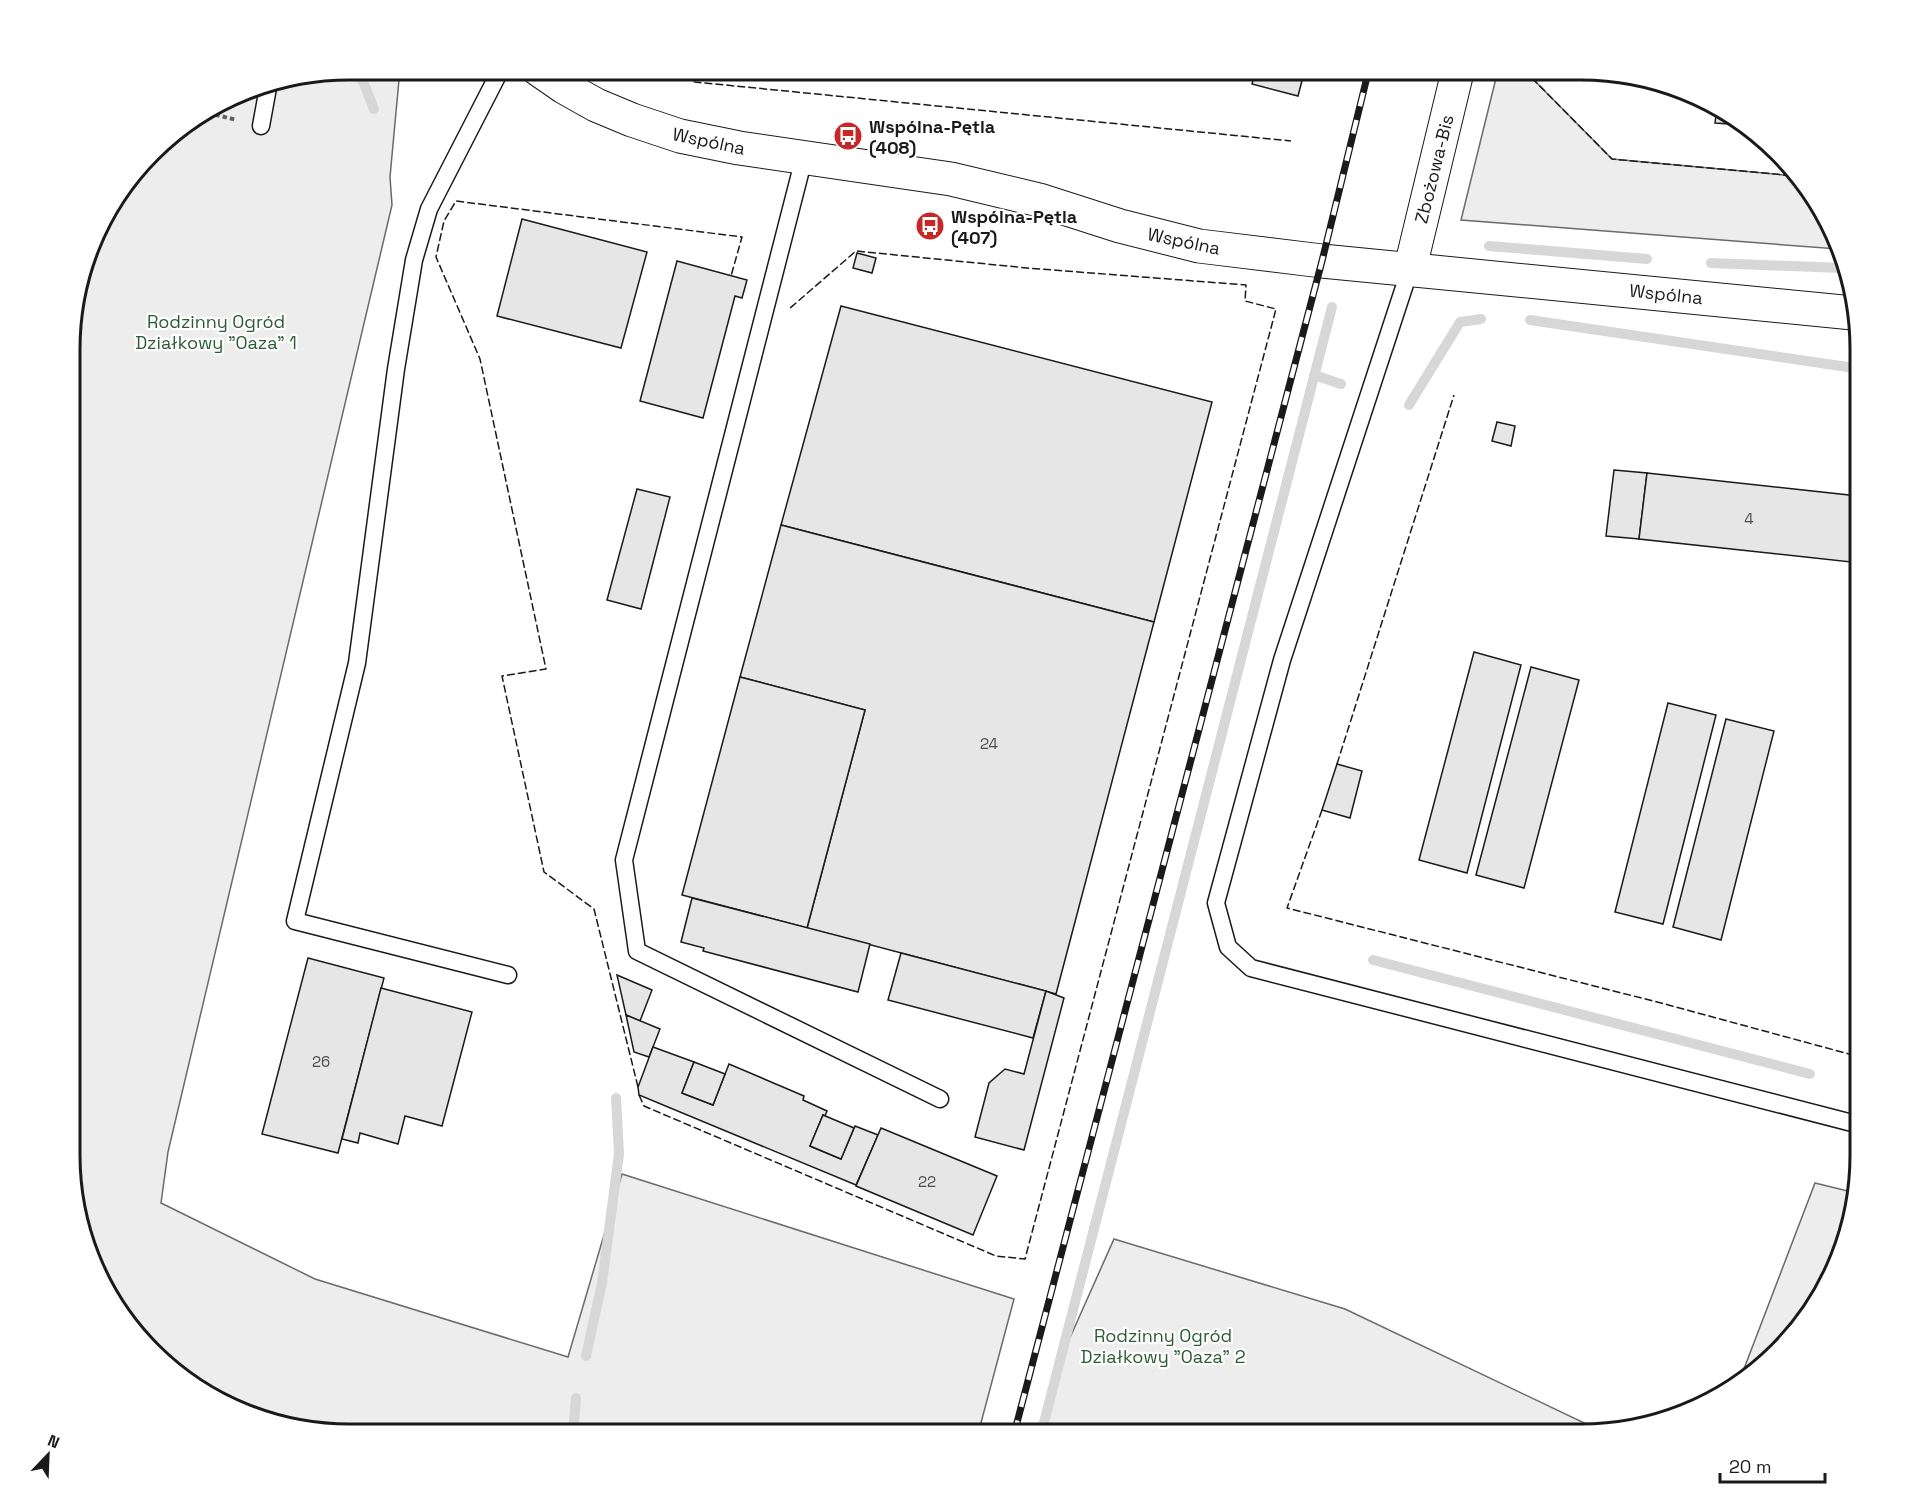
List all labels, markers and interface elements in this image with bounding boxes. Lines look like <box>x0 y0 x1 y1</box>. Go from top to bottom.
street label: Zbożowa-Bis <box>1409 112 1459 226</box>
place label: Wspólna-Pętla (408) <box>869 115 996 159</box>
bus stop icon: Wspólna-Pętla (408) <box>832 120 864 152</box>
street label: Wspólna <box>671 122 747 160</box>
place label: Wspólna-Pętla (407) <box>951 205 1078 249</box>
bus stop icon: Wspólna-Pętla (407) <box>914 210 946 242</box>
street label: Wspólna <box>1146 222 1222 260</box>
street label: Wspólna <box>1628 279 1704 309</box>
park label: Rodzinny Ogród Działkowy "Oaza" 1 <box>135 310 297 354</box>
house number: 4 <box>1744 509 1754 528</box>
house number: 24 <box>980 734 998 753</box>
house number: 26 <box>312 1052 330 1071</box>
house number: 22 <box>918 1172 936 1191</box>
park label: Rodzinny Ogród Działkowy "Oaza" 2 <box>1080 1324 1246 1368</box>
north arrow <box>18 1425 78 1485</box>
text: N <box>45 1430 63 1453</box>
scale bar <box>1720 1446 1825 1484</box>
text: 20 m <box>1729 1455 1772 1478</box>

